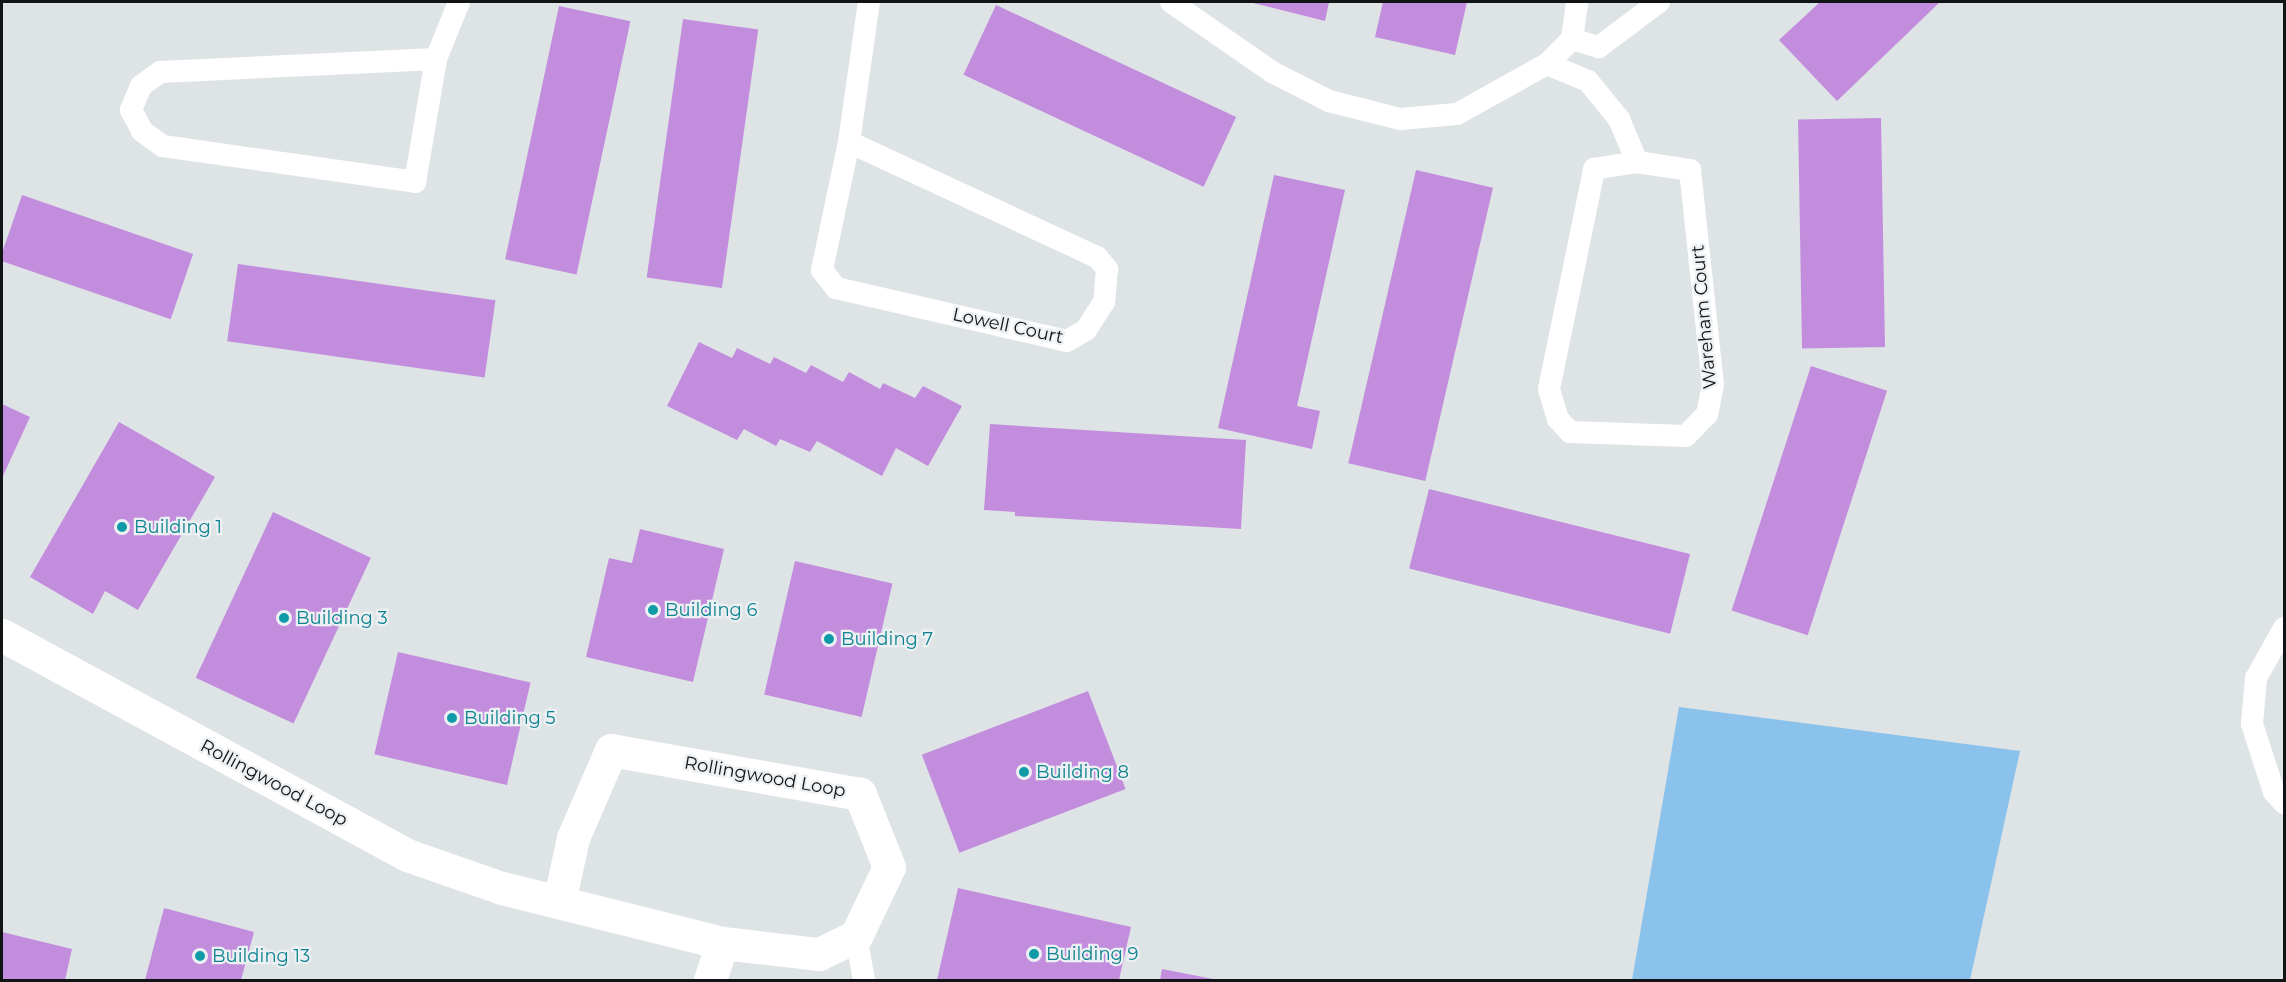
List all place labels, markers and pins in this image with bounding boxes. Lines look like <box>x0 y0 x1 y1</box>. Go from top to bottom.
place label: Building 1 <box>134 516 222 538</box>
marker: Building 1 <box>115 520 129 534</box>
place label: Building 6 <box>665 599 758 621</box>
marker: Building 6 <box>646 603 660 617</box>
place label: Building 3 <box>296 607 388 629</box>
marker: Building 3 <box>277 611 291 625</box>
place label: Building 7 <box>841 628 933 650</box>
marker: Building 7 <box>822 632 836 646</box>
place label: Building 5 <box>464 707 556 729</box>
marker: Building 5 <box>445 711 459 725</box>
place label: Building 8 <box>1036 761 1129 783</box>
marker: Building 8 <box>1017 765 1031 779</box>
place label: Building 9 <box>1046 943 1139 965</box>
place label: Building 13 <box>212 945 310 967</box>
marker: Building 9 <box>1027 947 1041 961</box>
marker: Building 13 <box>193 949 207 963</box>

